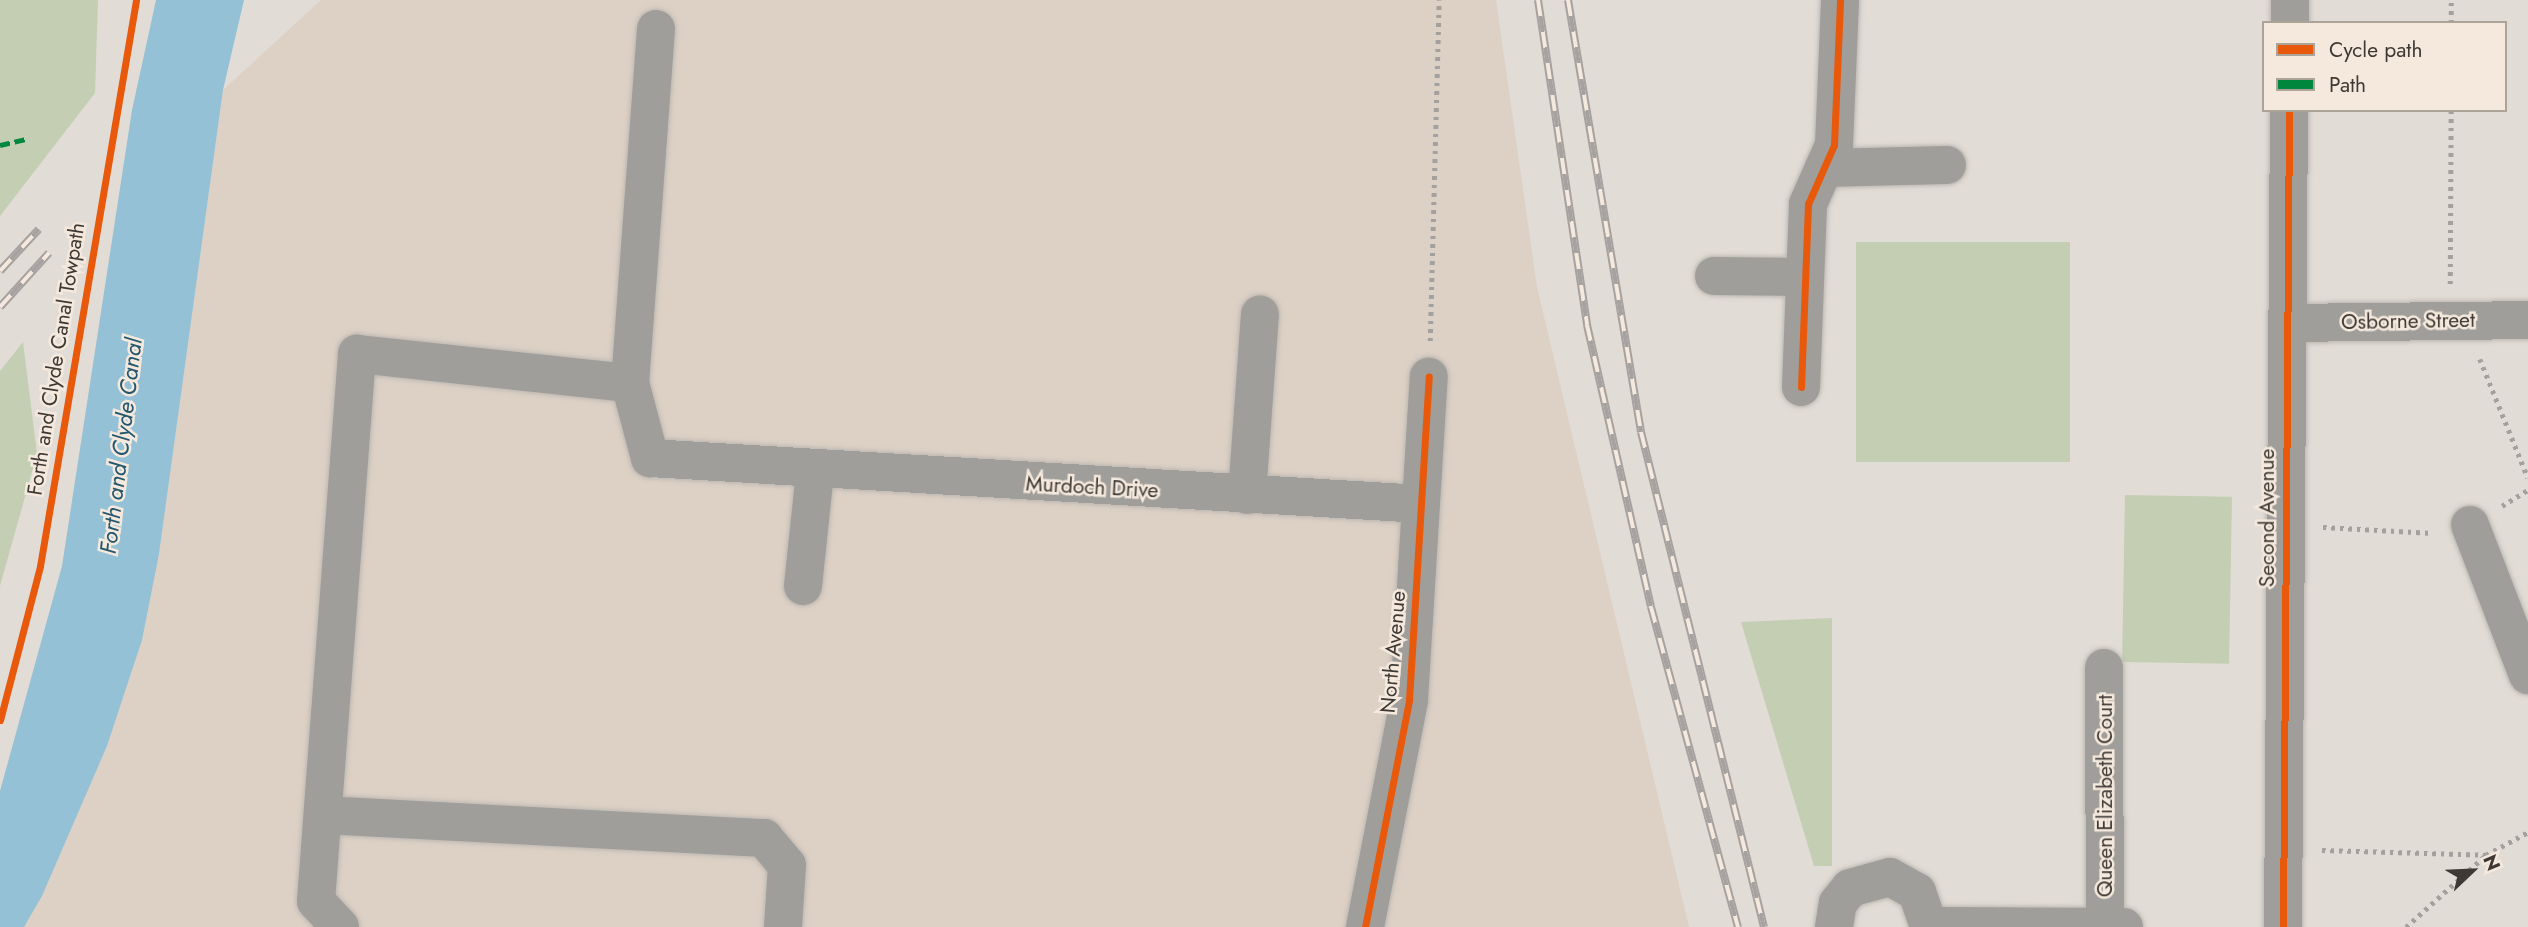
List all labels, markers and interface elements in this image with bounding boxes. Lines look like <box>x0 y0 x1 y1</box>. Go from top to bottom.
legend <box>2262 21 2507 112</box>
text: Cycle path <box>2329 35 2422 65</box>
text: Path <box>2329 70 2366 100</box>
street label: Forth and Clyde Canal Towpath <box>22 221 90 497</box>
street label: Osborne Street <box>2341 307 2475 335</box>
water label: Forth and Clyde Canal <box>94 336 148 556</box>
street label: Second Avenue <box>2254 449 2280 587</box>
street label: Murdoch Drive <box>1025 471 1159 503</box>
street label: North Avenue <box>1375 590 1411 714</box>
street label: Queen Elizabeth Court <box>2092 695 2118 897</box>
north arrow <box>2437 836 2507 906</box>
text: N <box>2476 850 2507 875</box>

